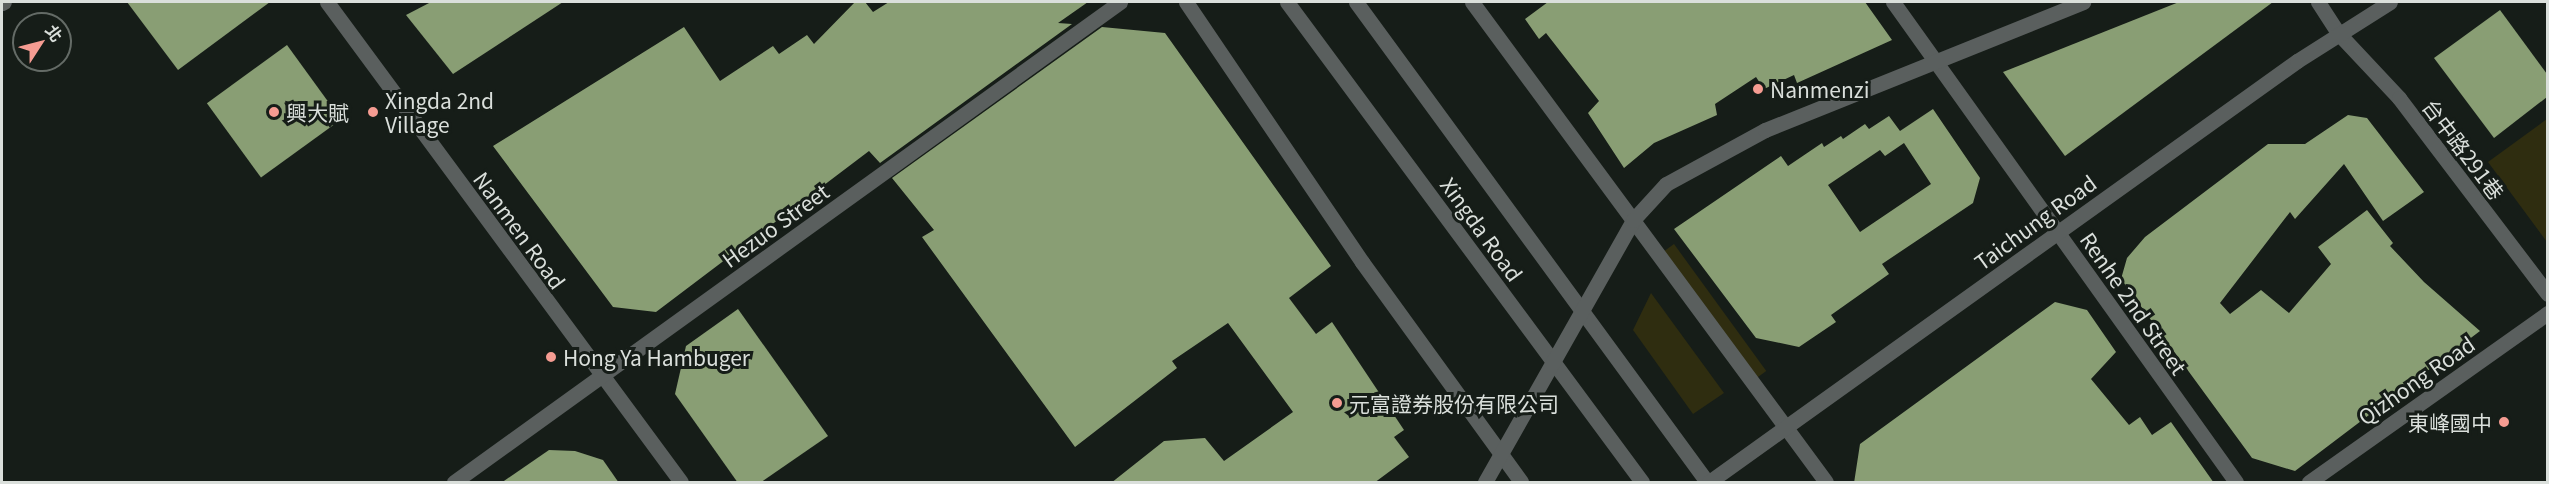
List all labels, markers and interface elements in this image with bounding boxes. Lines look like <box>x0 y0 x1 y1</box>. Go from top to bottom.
north arrow <box>12 12 72 72</box>
text: 北 <box>41 19 69 46</box>
place label: Nanmenzi <box>1770 76 1869 102</box>
marker: Nanmenzi <box>1751 82 1765 96</box>
place label: Xingda 2nd Village <box>385 87 494 137</box>
street label: 台中路291巷 <box>2418 94 2510 204</box>
place label: 興大賦 <box>286 99 349 125</box>
marker: 興大賦 <box>267 105 281 119</box>
marker: Xingda 2nd Village <box>366 105 380 119</box>
street label: Nanmen Road <box>469 167 571 293</box>
street label: Taichung Road <box>1969 169 2101 275</box>
street label: Xingda Road <box>1436 172 1528 286</box>
street label: Hezuo Street <box>717 178 833 272</box>
street label: Renhe 2nd Street <box>2076 227 2192 379</box>
street label: Qizhong Road <box>2353 331 2479 429</box>
place label: Hong Ya Hambuger <box>563 344 750 370</box>
marker: Hong Ya Hambuger <box>544 350 558 364</box>
place label: 元富證券股份有限公司 <box>1349 390 1559 416</box>
marker: 元富證券股份有限公司 <box>1330 396 1344 410</box>
place label: 東峰國中 <box>2408 409 2492 435</box>
marker: 東峰國中 <box>2497 415 2511 429</box>

